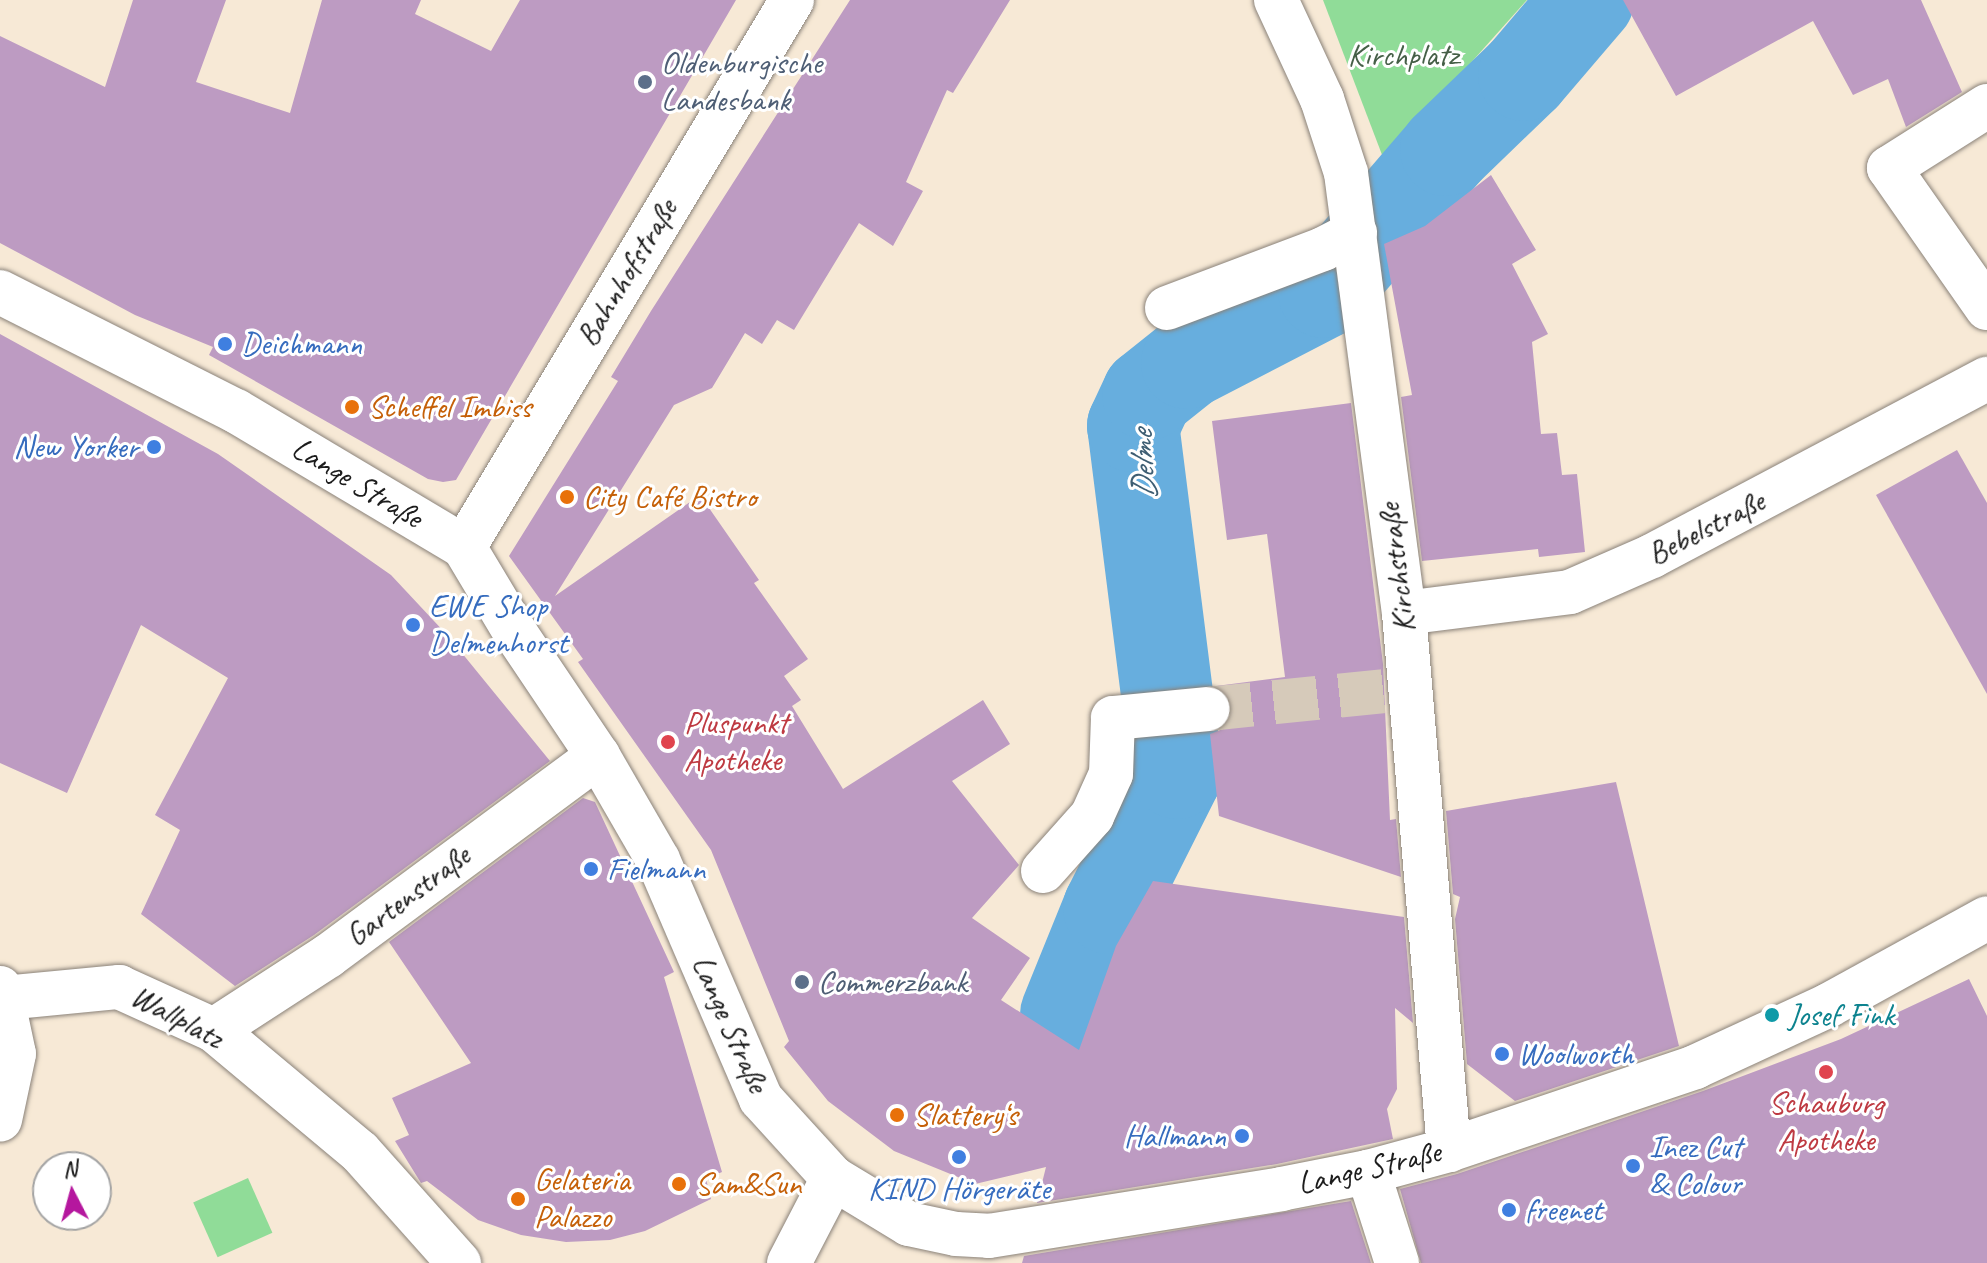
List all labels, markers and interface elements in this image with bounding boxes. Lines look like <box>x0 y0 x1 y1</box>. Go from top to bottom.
park label: Kirchplatz <box>1348 36 1458 74</box>
place label: Oldenburgische Landesbank <box>661 45 822 120</box>
marker: Oldenburgische Landesbank <box>636 73 654 91</box>
street label: Bahnhofstraße <box>568 193 686 353</box>
place label: Deichmann <box>241 325 362 363</box>
marker: Deichmann <box>216 335 234 353</box>
place label: Scheffel Imbiss <box>368 388 531 426</box>
marker: Scheffel Imbiss <box>343 398 361 416</box>
place label: New Yorker <box>13 428 138 466</box>
street label: Lange Straße <box>284 429 430 537</box>
water label: Delme <box>1120 429 1164 501</box>
marker: New Yorker <box>145 438 163 456</box>
place label: City Café Bistro <box>583 478 757 516</box>
street label: Bebelstraße <box>1641 482 1771 574</box>
marker: City Café Bistro <box>558 488 576 506</box>
street label: Kirchstraße <box>1370 501 1424 635</box>
place label: EWE Shop Delmenhorst <box>429 588 567 663</box>
marker: EWE Shop Delmenhorst <box>404 616 422 634</box>
place label: Pluspunkt Apotheke <box>684 705 788 780</box>
marker: Pluspunkt Apotheke <box>659 733 677 751</box>
street label: Gartenstraße <box>338 837 478 955</box>
place label: Fielmann <box>607 850 705 888</box>
marker: Fielmann <box>582 860 600 878</box>
street label: Lange Straße <box>683 949 777 1099</box>
place label: Commerzbank <box>818 963 967 1001</box>
marker: Commerzbank <box>793 973 811 991</box>
street label: Wallplatz <box>124 977 230 1057</box>
place label: Josef Fink <box>1788 996 1894 1034</box>
marker: Josef Fink <box>1763 1006 1781 1024</box>
place label: Woolworth <box>1518 1035 1634 1073</box>
marker: Woolworth <box>1493 1045 1511 1063</box>
marker: Schauburg Apotheke <box>1817 1063 1835 1081</box>
place label: Schauburg Apotheke <box>1768 1085 1884 1160</box>
place label: Slattery‘s <box>913 1096 1017 1134</box>
marker: Slattery‘s <box>888 1106 906 1124</box>
place label: Hallmann <box>1124 1117 1226 1155</box>
marker: Hallmann <box>1233 1127 1251 1145</box>
place label: Inez Cut & Colour <box>1649 1129 1741 1204</box>
street label: Lange Straße <box>1293 1133 1445 1203</box>
marker: KIND Hörgeräte <box>950 1148 968 1166</box>
north arrow <box>32 1151 112 1231</box>
text: N <box>61 1154 78 1184</box>
marker: Inez Cut & Colour <box>1624 1157 1642 1175</box>
place label: Gelateria Palazzo <box>534 1162 630 1237</box>
place label: Sam&Sun <box>695 1165 801 1203</box>
place label: KIND Hörgeräte <box>868 1170 1050 1208</box>
marker: Sam&Sun <box>670 1175 688 1193</box>
marker: Gelateria Palazzo <box>509 1190 527 1208</box>
place label: freenet <box>1525 1191 1602 1229</box>
marker: freenet <box>1500 1201 1518 1219</box>

